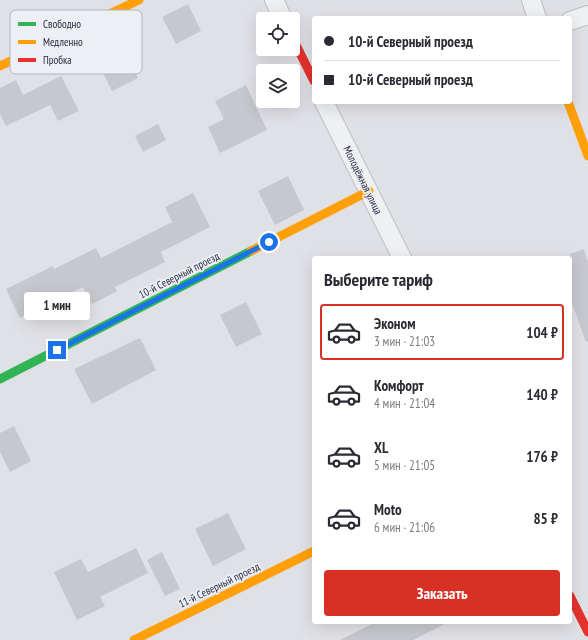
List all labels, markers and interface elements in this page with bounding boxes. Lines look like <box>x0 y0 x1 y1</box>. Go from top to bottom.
legend <box>10 10 142 74</box>
map controls <box>256 12 300 108</box>
button: locate <box>256 12 300 56</box>
text: Свободно <box>43 17 81 31</box>
text: 10-й Северный проезд <box>348 32 473 51</box>
text: Медленно <box>43 35 83 49</box>
text: Пробка <box>43 53 72 67</box>
button: layers <box>256 64 300 108</box>
text: 10-й Северный проезд <box>348 70 473 89</box>
street label: Молодёжная улица <box>340 143 386 217</box>
route start <box>260 233 278 251</box>
street label: 10-й Северный проезд <box>136 249 222 301</box>
text: Выберите тариф <box>324 268 433 291</box>
callout: 1 мин <box>24 292 90 320</box>
text: 1 мин <box>43 297 71 314</box>
icon: car <box>326 314 362 350</box>
text: Эконом <box>374 314 415 333</box>
text: 104 ₽ <box>526 323 558 342</box>
text: 3 мин · 21:03 <box>374 333 435 350</box>
route end <box>48 341 66 359</box>
icon: car <box>326 376 362 412</box>
text: Комфорт <box>374 376 424 395</box>
text: 140 ₽ <box>526 385 558 404</box>
text: 4 мин · 21:04 <box>374 395 435 412</box>
icon: car <box>326 438 362 474</box>
text: XL <box>374 438 388 457</box>
text: 176 ₽ <box>526 447 558 466</box>
text: 5 мин · 21:05 <box>374 457 435 474</box>
icon: car <box>326 500 362 536</box>
text: Moto <box>374 500 402 519</box>
text: 85 ₽ <box>533 509 558 528</box>
text: 6 мин · 21:06 <box>374 519 435 536</box>
street label: 11-й Северный проезд <box>176 559 262 611</box>
button: Заказать <box>324 570 560 616</box>

